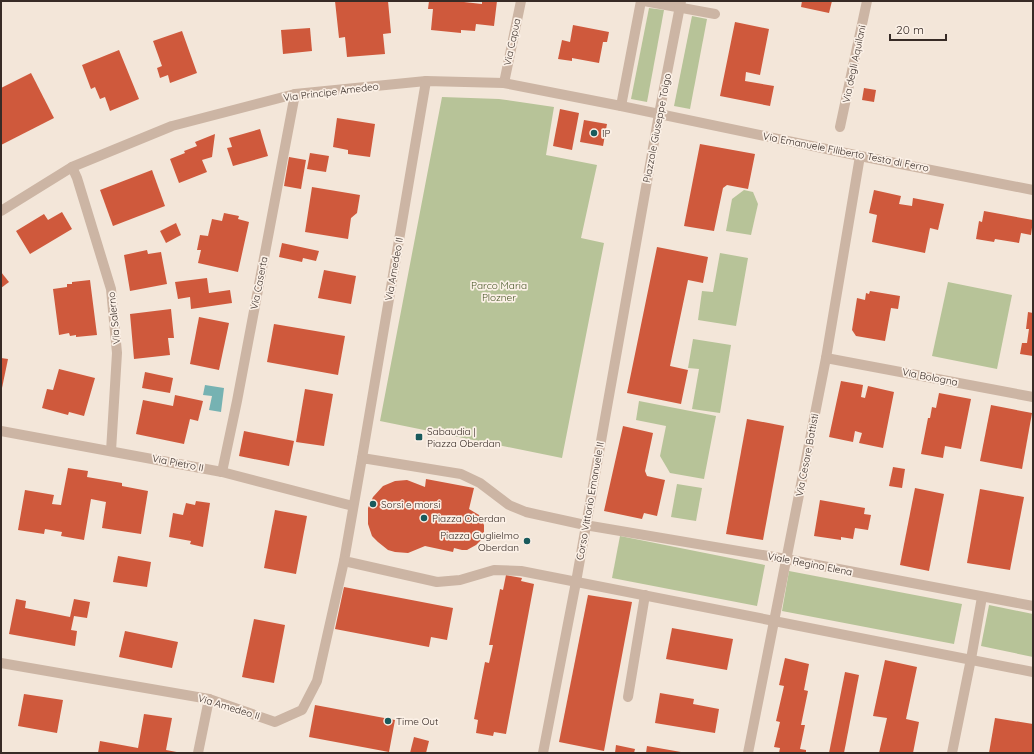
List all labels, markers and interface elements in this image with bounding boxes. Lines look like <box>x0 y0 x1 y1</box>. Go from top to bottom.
scale bar <box>890 16 946 42</box>
street label: Via Capua <box>501 17 523 67</box>
text: 20 m <box>896 22 924 37</box>
street label: Via degli Aquilani <box>839 24 869 104</box>
street label: Piazzale Giuseppe Toigo <box>640 72 674 184</box>
street label: Via Principe Amedeo <box>283 80 379 104</box>
place label: IP <box>602 127 611 140</box>
marker: IP <box>589 128 599 138</box>
street label: Via Emanuele Filiberto Testa di Ferro <box>762 129 930 175</box>
street label: Via Amedeo II <box>382 236 406 302</box>
street label: Via Caserta <box>247 255 271 311</box>
park label: Parco Maria Plozner <box>471 279 527 304</box>
street label: Via Salerno <box>105 291 123 345</box>
street label: Via Bologna <box>901 365 959 389</box>
street label: Via Cesare Battisti <box>793 412 821 498</box>
place label: Sabaudia | Piazza Oberdan <box>427 425 500 450</box>
marker: Sabaudia | Piazza Oberdan <box>414 432 424 442</box>
street label: Corso Vittorio Emanuele II <box>573 441 607 561</box>
street label: Via Pietro II <box>151 452 205 474</box>
place label: Sorsi e morsi <box>381 498 440 511</box>
marker: Sorsi e morsi <box>368 499 378 509</box>
place label: Piazza Oberdan <box>432 512 505 525</box>
marker: Piazza Oberdan <box>419 513 429 523</box>
place label: Piazza Guglielmo Oberdan <box>440 529 519 554</box>
marker: Piazza Guglielmo Oberdan <box>522 536 532 546</box>
street label: Viale Regina Elena <box>767 549 853 579</box>
street label: Via Amedeo II <box>196 691 262 723</box>
place label: Time Out <box>396 715 439 728</box>
marker: Time Out <box>383 716 393 726</box>

